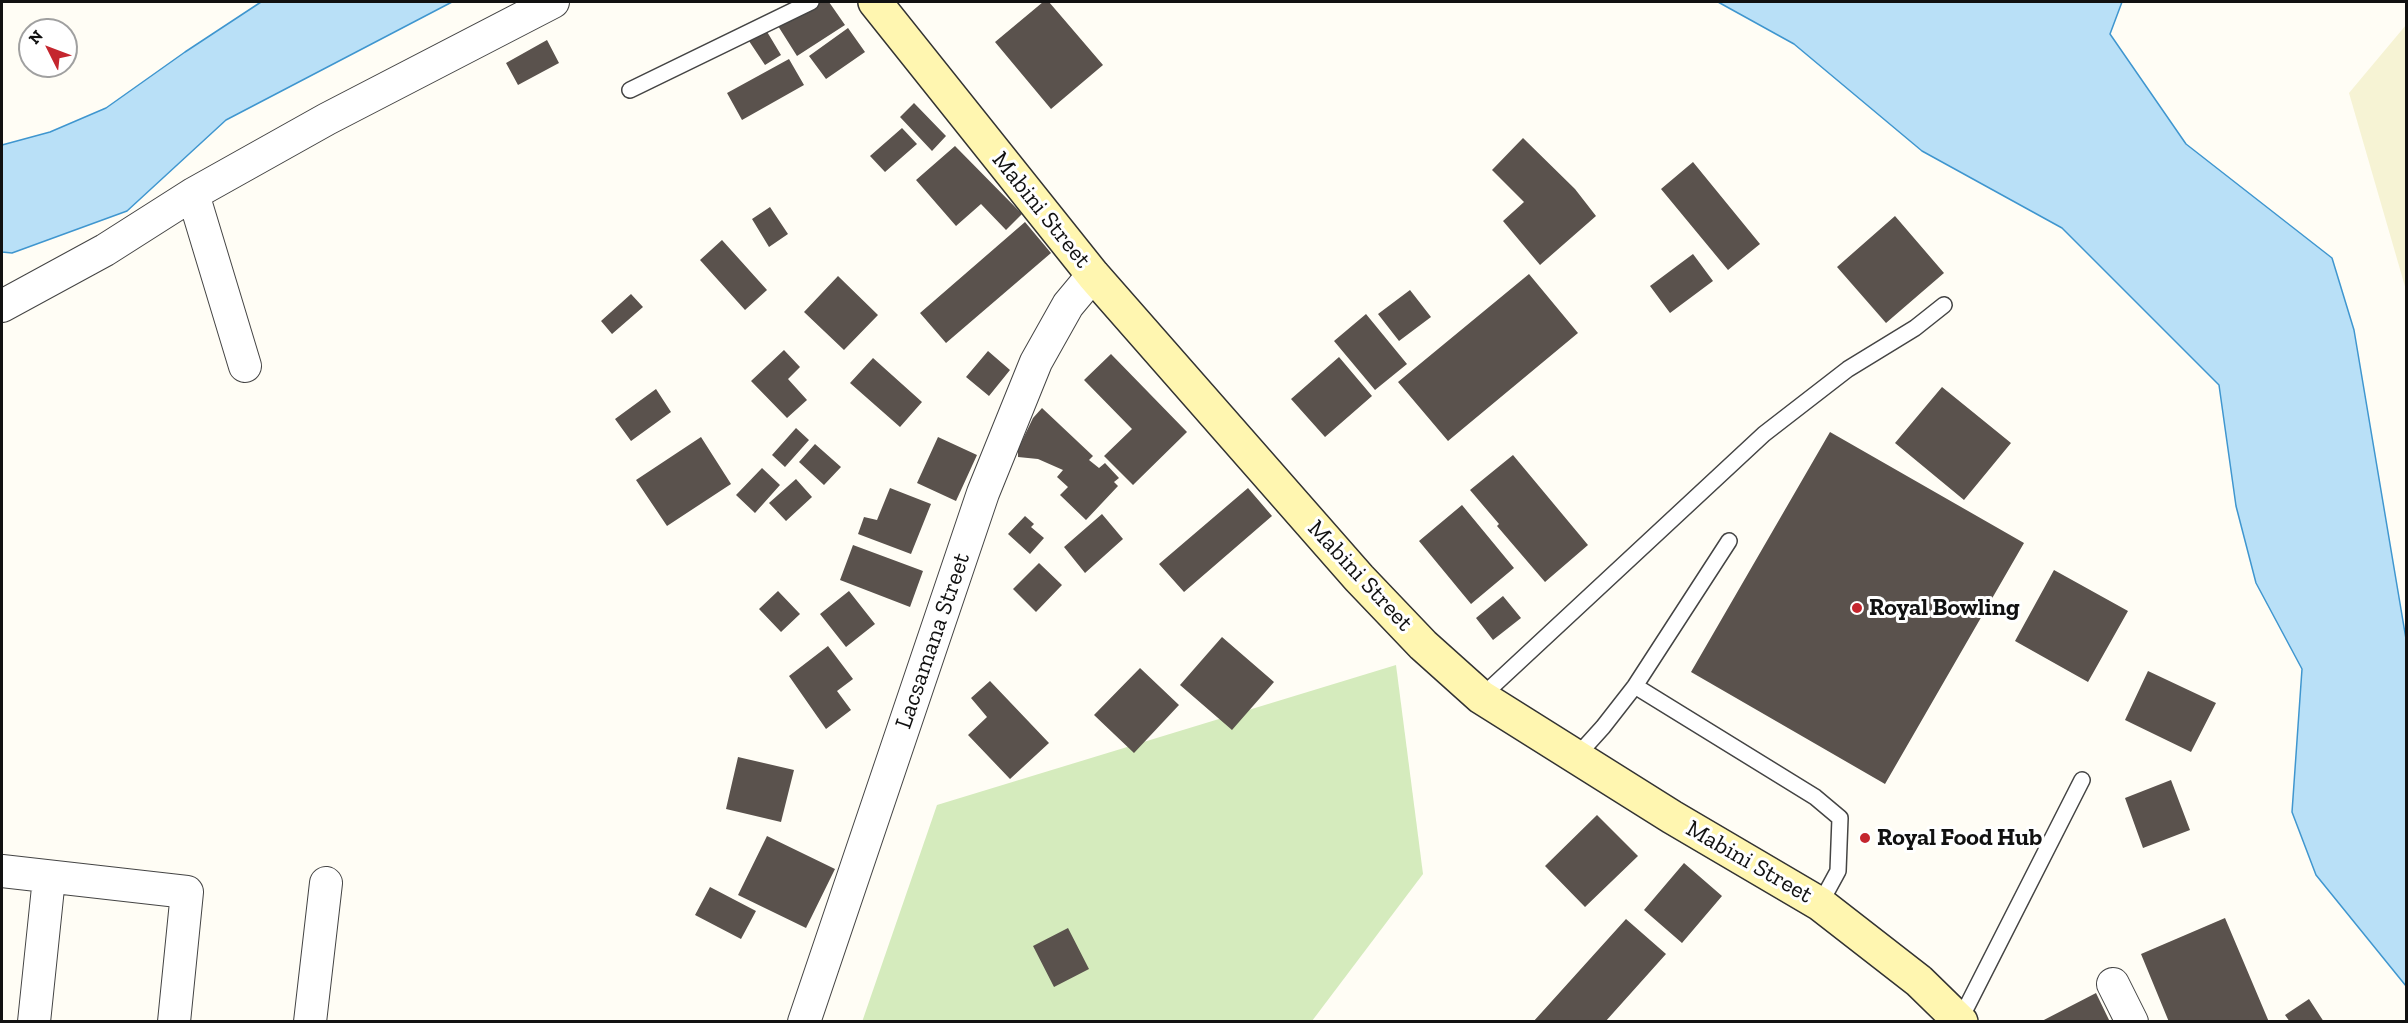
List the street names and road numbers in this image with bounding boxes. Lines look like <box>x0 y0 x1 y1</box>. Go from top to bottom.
street label: Mabini Street <box>985 146 1097 274</box>
street label: Mabini Street <box>1301 515 1419 637</box>
street label: Lacsamana Street <box>889 549 977 733</box>
street label: Mabini Street <box>1681 814 1817 910</box>

